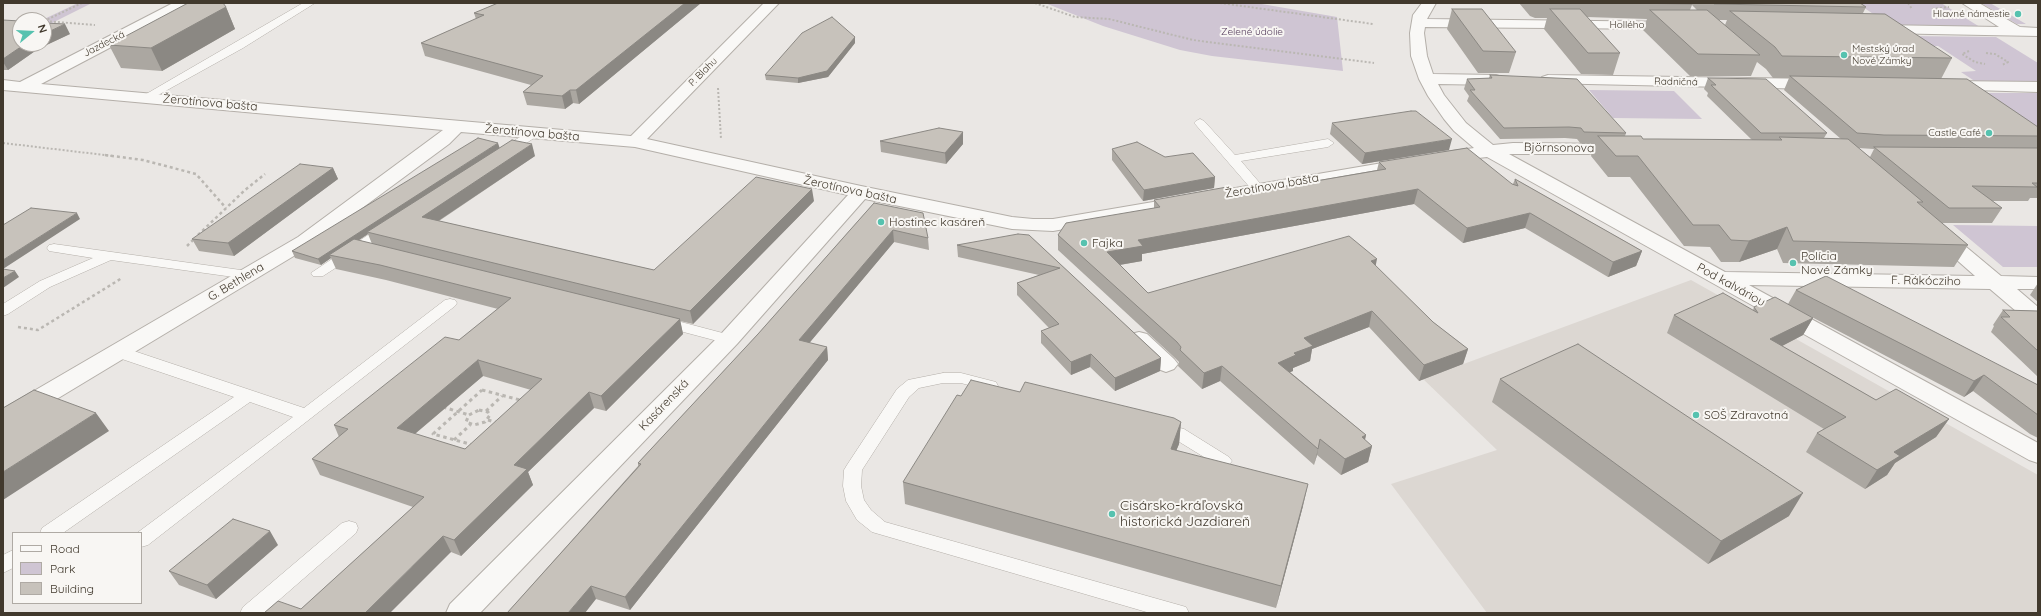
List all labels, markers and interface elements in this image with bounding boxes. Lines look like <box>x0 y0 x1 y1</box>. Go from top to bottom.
place label: Hlavné námestie <box>1933 8 2010 20</box>
marker: Hlavné námestie <box>2013 9 2023 19</box>
north arrow <box>12 12 52 52</box>
street label: Hollého <box>1609 19 1645 31</box>
text: N <box>35 23 50 35</box>
park label: Zelené údolie <box>1221 26 1283 38</box>
street label: Jazdecká <box>81 29 127 59</box>
place label: Mestský úrad Nové Zámky <box>1852 43 1914 66</box>
marker: Mestský úrad Nové Zámky <box>1839 50 1849 60</box>
street label: P. Blahu <box>686 55 720 89</box>
street label: Radničná <box>1654 76 1698 88</box>
street label: Žerotínova bašta <box>162 92 258 114</box>
street label: Žerotínova bašta <box>484 122 580 144</box>
place label: Castle Café <box>1928 127 1981 139</box>
marker: Castle Café <box>1984 128 1994 138</box>
street label: Björnsonova <box>1524 140 1594 156</box>
street label: Žerotínova bašta <box>1224 171 1320 201</box>
street label: Žerotínova bašta <box>802 173 898 207</box>
place label: Hostinec kasáreň <box>889 215 985 229</box>
marker: Hostinec kasáreň <box>876 217 886 227</box>
place label: Fajka <box>1092 236 1123 250</box>
marker: Fajka <box>1079 238 1089 248</box>
place label: Polícia Nové Zámky <box>1801 249 1872 277</box>
marker: Polícia Nové Zámky <box>1788 258 1798 268</box>
street label: G. Bethlena <box>205 260 267 304</box>
street label: Pod kalváriou <box>1694 260 1768 310</box>
street label: F. Rákócziho <box>1891 273 1961 289</box>
street label: Kasárenská <box>636 376 692 434</box>
place label: SOŠ Zdravotná <box>1704 408 1788 422</box>
marker: SOŠ Zdravotná <box>1691 410 1701 420</box>
place label: Cisársko-kráľovská historická Jazdiareň <box>1120 498 1250 530</box>
marker: Cisársko-kráľovská historická Jazdiareň <box>1107 509 1117 519</box>
legend <box>12 532 142 604</box>
text: Road <box>50 541 80 556</box>
text: Park <box>50 561 75 576</box>
text: Building <box>50 581 94 596</box>

